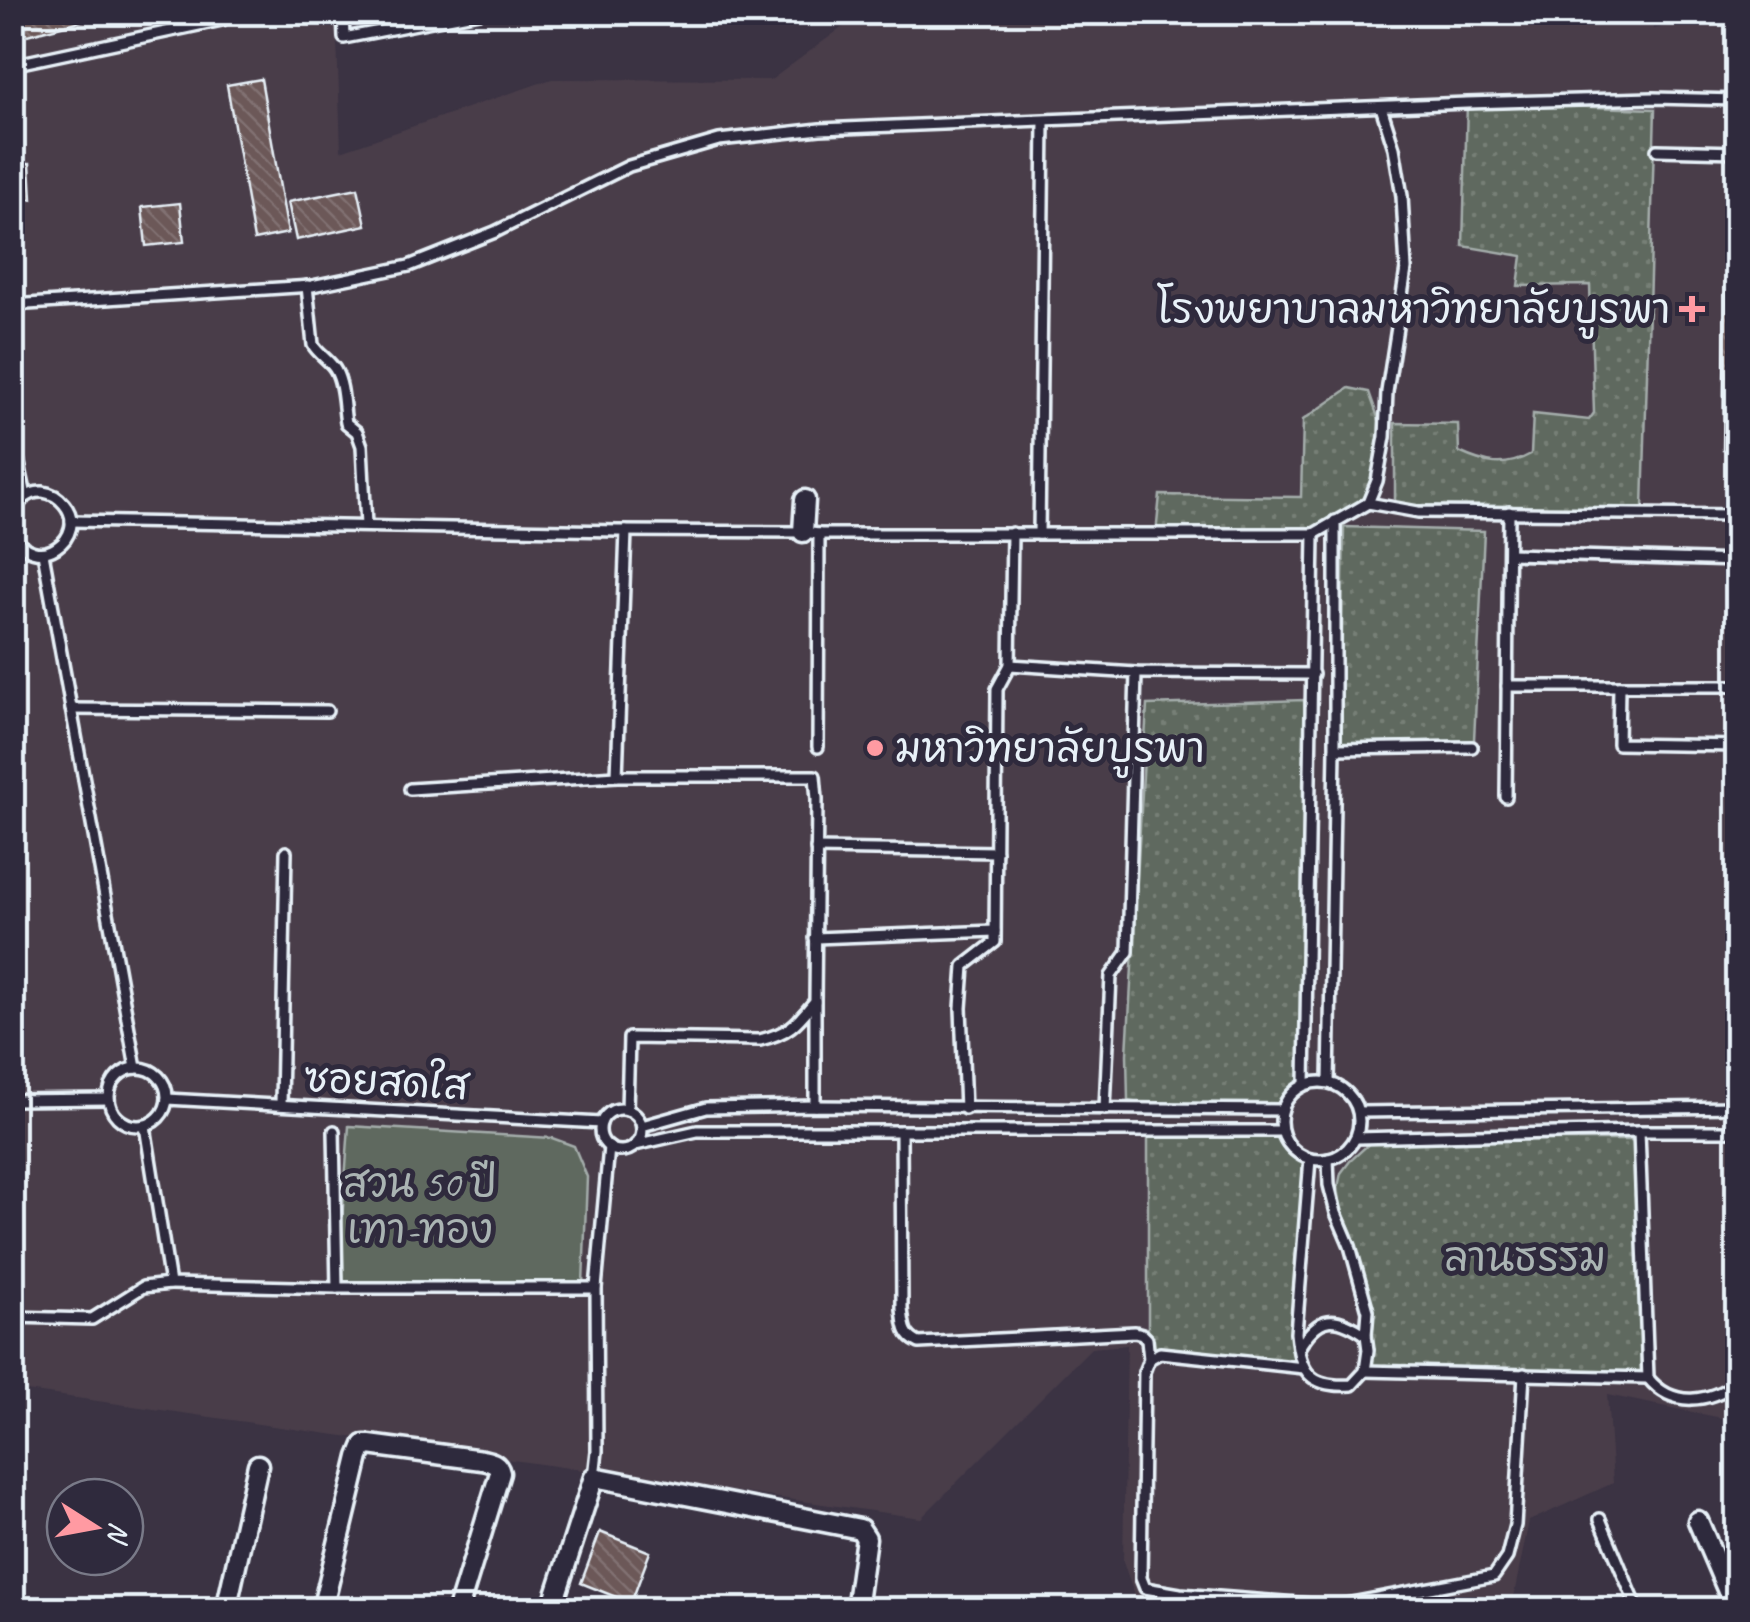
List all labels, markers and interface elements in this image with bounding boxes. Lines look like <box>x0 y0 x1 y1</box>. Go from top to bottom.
place label: โรงพยาบาลมหาวิทยาลัยบูรพา <box>1157 282 1670 339</box>
marker: โรงพยาบาลมหาวิทยาลัยบูรพา <box>1679 296 1705 322</box>
place label: มหาวิทยาลัยบูรพา <box>895 724 1205 778</box>
marker: มหาวิทยาลัยบูรพา <box>864 737 886 759</box>
street label: ซอยสดใส <box>303 1050 472 1111</box>
park label: สวน 50 ปี เทา-ทอง <box>343 1159 497 1255</box>
park label: ลานธรรม <box>1444 1233 1606 1283</box>
north arrow <box>45 1477 145 1577</box>
text: N <box>99 1520 138 1548</box>

